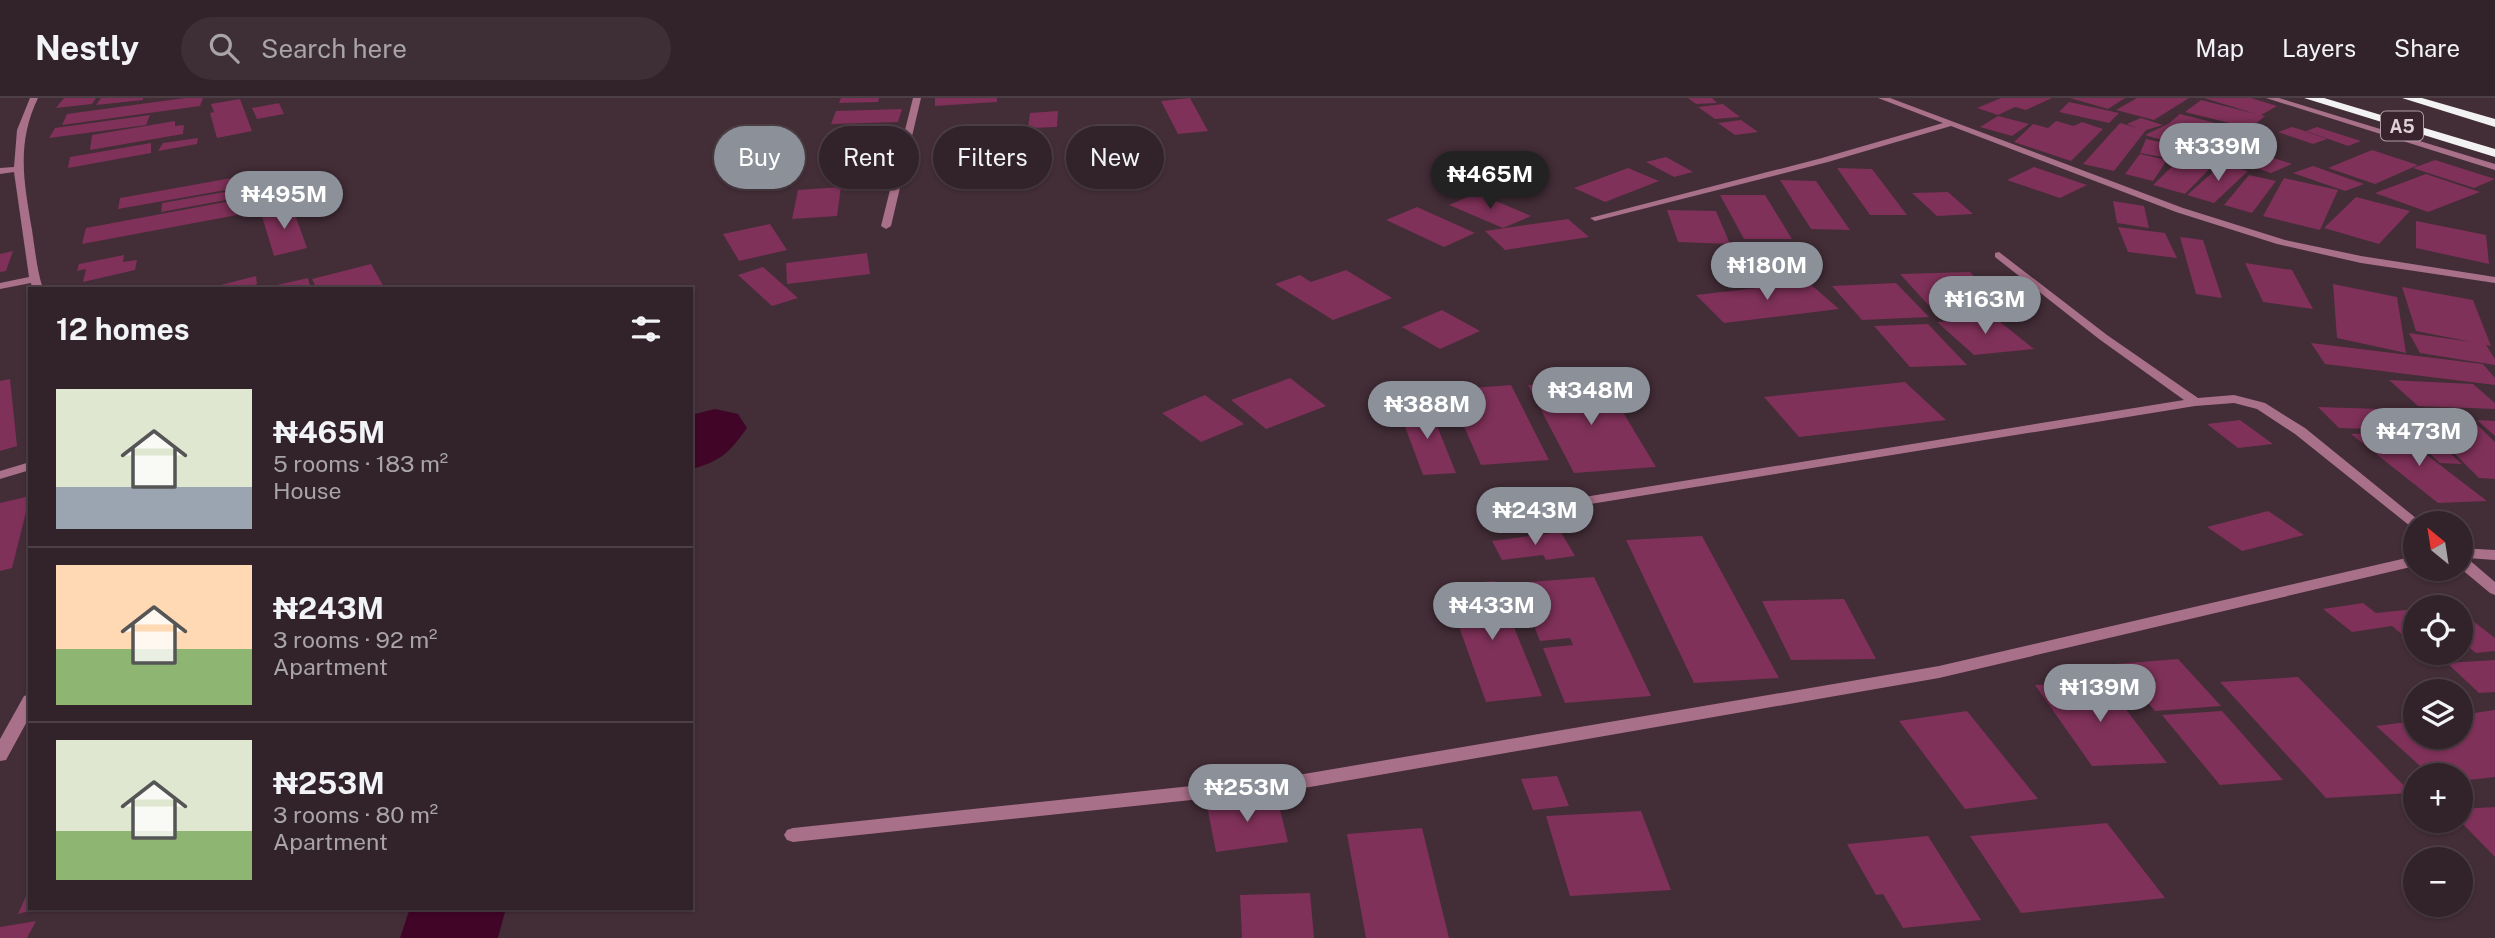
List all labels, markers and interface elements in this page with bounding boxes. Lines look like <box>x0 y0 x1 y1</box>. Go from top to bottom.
search box <box>181 17 671 80</box>
text: Nestly <box>35 29 139 67</box>
icon: search <box>205 29 243 67</box>
text: Search here <box>261 33 407 64</box>
text: Map <box>2195 34 2244 62</box>
text: Layers <box>2282 34 2356 62</box>
text: Share <box>2394 34 2460 62</box>
road number: A5 <box>2381 111 2423 140</box>
pin: ₦339M <box>2169 123 2267 183</box>
chip: Buy <box>714 126 805 189</box>
chip: Rent <box>819 126 919 189</box>
chip: Filters <box>933 126 1052 189</box>
chip: New <box>1066 126 1164 189</box>
text: ₦339M <box>2175 132 2261 159</box>
pin: ₦465M <box>1441 152 1539 211</box>
text: ₦465M <box>1447 160 1533 187</box>
pin: ₦495M <box>235 172 333 231</box>
text: ₦495M <box>241 180 327 207</box>
pin: ₦180M <box>1718 242 1816 302</box>
text: ₦180M <box>1727 251 1807 278</box>
pin: ₦163M <box>1936 276 2034 336</box>
text: ₦163M <box>1945 285 2025 312</box>
icon: filters <box>627 310 665 348</box>
text: 12 homes <box>56 311 190 347</box>
pin: ₦348M <box>1542 368 1640 427</box>
text: ₦348M <box>1548 376 1634 403</box>
pin: ₦388M <box>1378 382 1476 441</box>
text: ₦388M <box>1384 390 1470 417</box>
pin: ₦473M <box>2370 408 2468 468</box>
text: ₦465M <box>273 414 385 450</box>
icon: home <box>112 417 196 501</box>
text: ₦473M <box>2377 417 2461 444</box>
text: 5 rooms · 183 m² <box>273 450 448 477</box>
text: House <box>273 477 341 504</box>
pin: ₦243M <box>1486 488 1584 547</box>
text: ₦243M <box>1492 496 1578 523</box>
north arrow <box>2403 511 2473 581</box>
map controls <box>2403 511 2473 917</box>
pin: ₦433M <box>1443 582 1541 642</box>
text: ₦243M <box>273 590 384 626</box>
text: ₦433M <box>1449 591 1535 618</box>
icon: home <box>112 593 196 677</box>
button: locate <box>2403 595 2473 665</box>
text: 3 rooms · 92 m² <box>273 626 438 653</box>
text: Apartment <box>273 653 388 680</box>
pin: ₦139M <box>2051 664 2149 724</box>
text: ₦139M <box>2060 673 2140 700</box>
button: layers <box>2403 679 2473 749</box>
button: + <box>2403 763 2473 833</box>
pin: ₦253M <box>1198 764 1296 824</box>
text: ₦253M <box>273 765 385 801</box>
icon: home <box>112 768 196 852</box>
text: ₦253M <box>1204 773 1290 800</box>
text: 3 rooms · 80 m² <box>273 801 438 828</box>
text: Apartment <box>273 828 388 855</box>
button: − <box>2403 847 2473 917</box>

